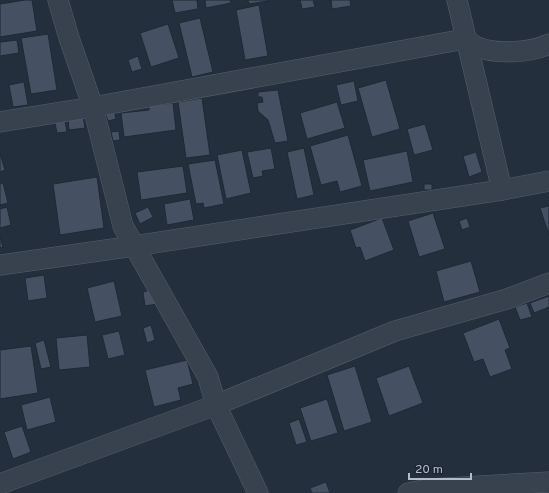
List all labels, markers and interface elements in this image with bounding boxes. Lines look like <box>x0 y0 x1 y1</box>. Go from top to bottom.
scale bar <box>409 455 471 481</box>
text: 20 m <box>415 462 443 478</box>

